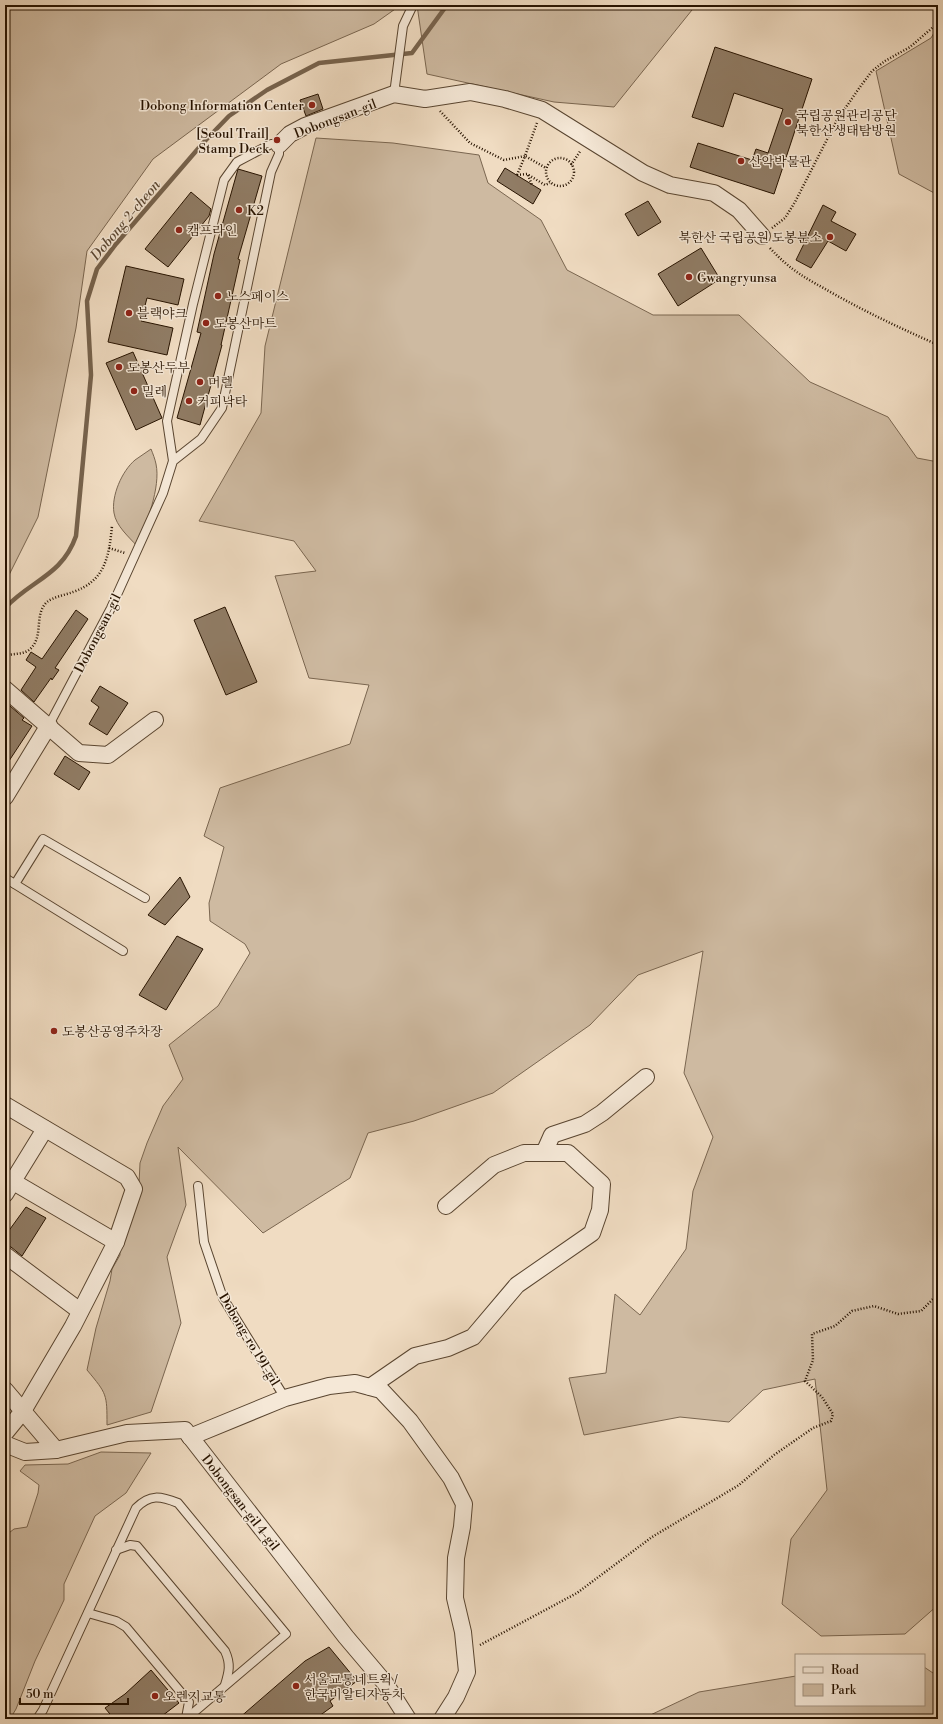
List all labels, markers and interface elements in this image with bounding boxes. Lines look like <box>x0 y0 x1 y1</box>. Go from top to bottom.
street label: Dobongsan-gil <box>292 96 379 142</box>
place label: Dobong Information Center <box>140 98 304 114</box>
marker: Dobong Information Center <box>307 100 317 110</box>
place label: 국립공원관리공단 북한산생태탐방원 <box>796 108 897 139</box>
marker: 국립공원관리공단 북한산생태탐방원 <box>783 117 793 127</box>
place label: [Seoul Trail] Stamp Deck <box>197 126 270 157</box>
marker: [Seoul Trail] Stamp Deck <box>272 135 282 145</box>
place label: 산악박물관 <box>749 154 812 170</box>
marker: 산악박물관 <box>736 156 746 166</box>
water label: Dobong 2-cheon <box>86 177 165 265</box>
place label: K2 <box>247 203 264 219</box>
marker: K2 <box>234 205 244 215</box>
place label: 캠프라인 <box>187 223 237 239</box>
marker: 캠프라인 <box>174 225 184 235</box>
place label: 북한산 국립공원 도봉분소 <box>679 230 822 246</box>
marker: 북한산 국립공원 도봉분소 <box>825 232 835 242</box>
place label: Gwangryunsa <box>697 270 777 286</box>
marker: Gwangryunsa <box>684 272 694 282</box>
place label: 노스페이스 <box>226 289 289 305</box>
marker: 노스페이스 <box>213 291 223 301</box>
place label: 블랙야크 <box>137 306 188 322</box>
marker: 블랙야크 <box>124 308 134 318</box>
place label: 도봉산마트 <box>214 316 277 332</box>
marker: 도봉산마트 <box>201 318 211 328</box>
place label: 도봉산두부 <box>127 360 190 376</box>
marker: 도봉산두부 <box>114 362 124 372</box>
place label: 머렐 <box>208 375 233 391</box>
marker: 머렐 <box>195 377 205 387</box>
place label: 밀레 <box>142 384 167 400</box>
marker: 밀레 <box>129 386 139 396</box>
place label: 커피낙타 <box>197 394 248 410</box>
marker: 커피낙타 <box>184 396 194 406</box>
street label: Dobongsan-gil <box>71 591 125 676</box>
place label: 도봉산공영주차장 <box>62 1024 163 1040</box>
marker: 도봉산공영주차장 <box>49 1026 59 1036</box>
street label: Dobong-ro 191-gil <box>215 1290 283 1389</box>
street label: Dobongsan-gil 4-gil <box>198 1452 283 1554</box>
legend <box>795 1654 925 1706</box>
text: Road <box>831 1663 859 1678</box>
place label: 서울교통네트윅 / 한국비알티자동차 <box>304 1672 405 1703</box>
scale bar <box>20 1680 128 1706</box>
marker: 서울교통네트윅 / 한국비알티자동차 <box>291 1681 301 1691</box>
text: Park <box>831 1683 857 1698</box>
text: 50 m <box>26 1687 54 1702</box>
place label: 오렌지교통 <box>163 1689 226 1705</box>
marker: 오렌지교통 <box>150 1691 160 1701</box>

